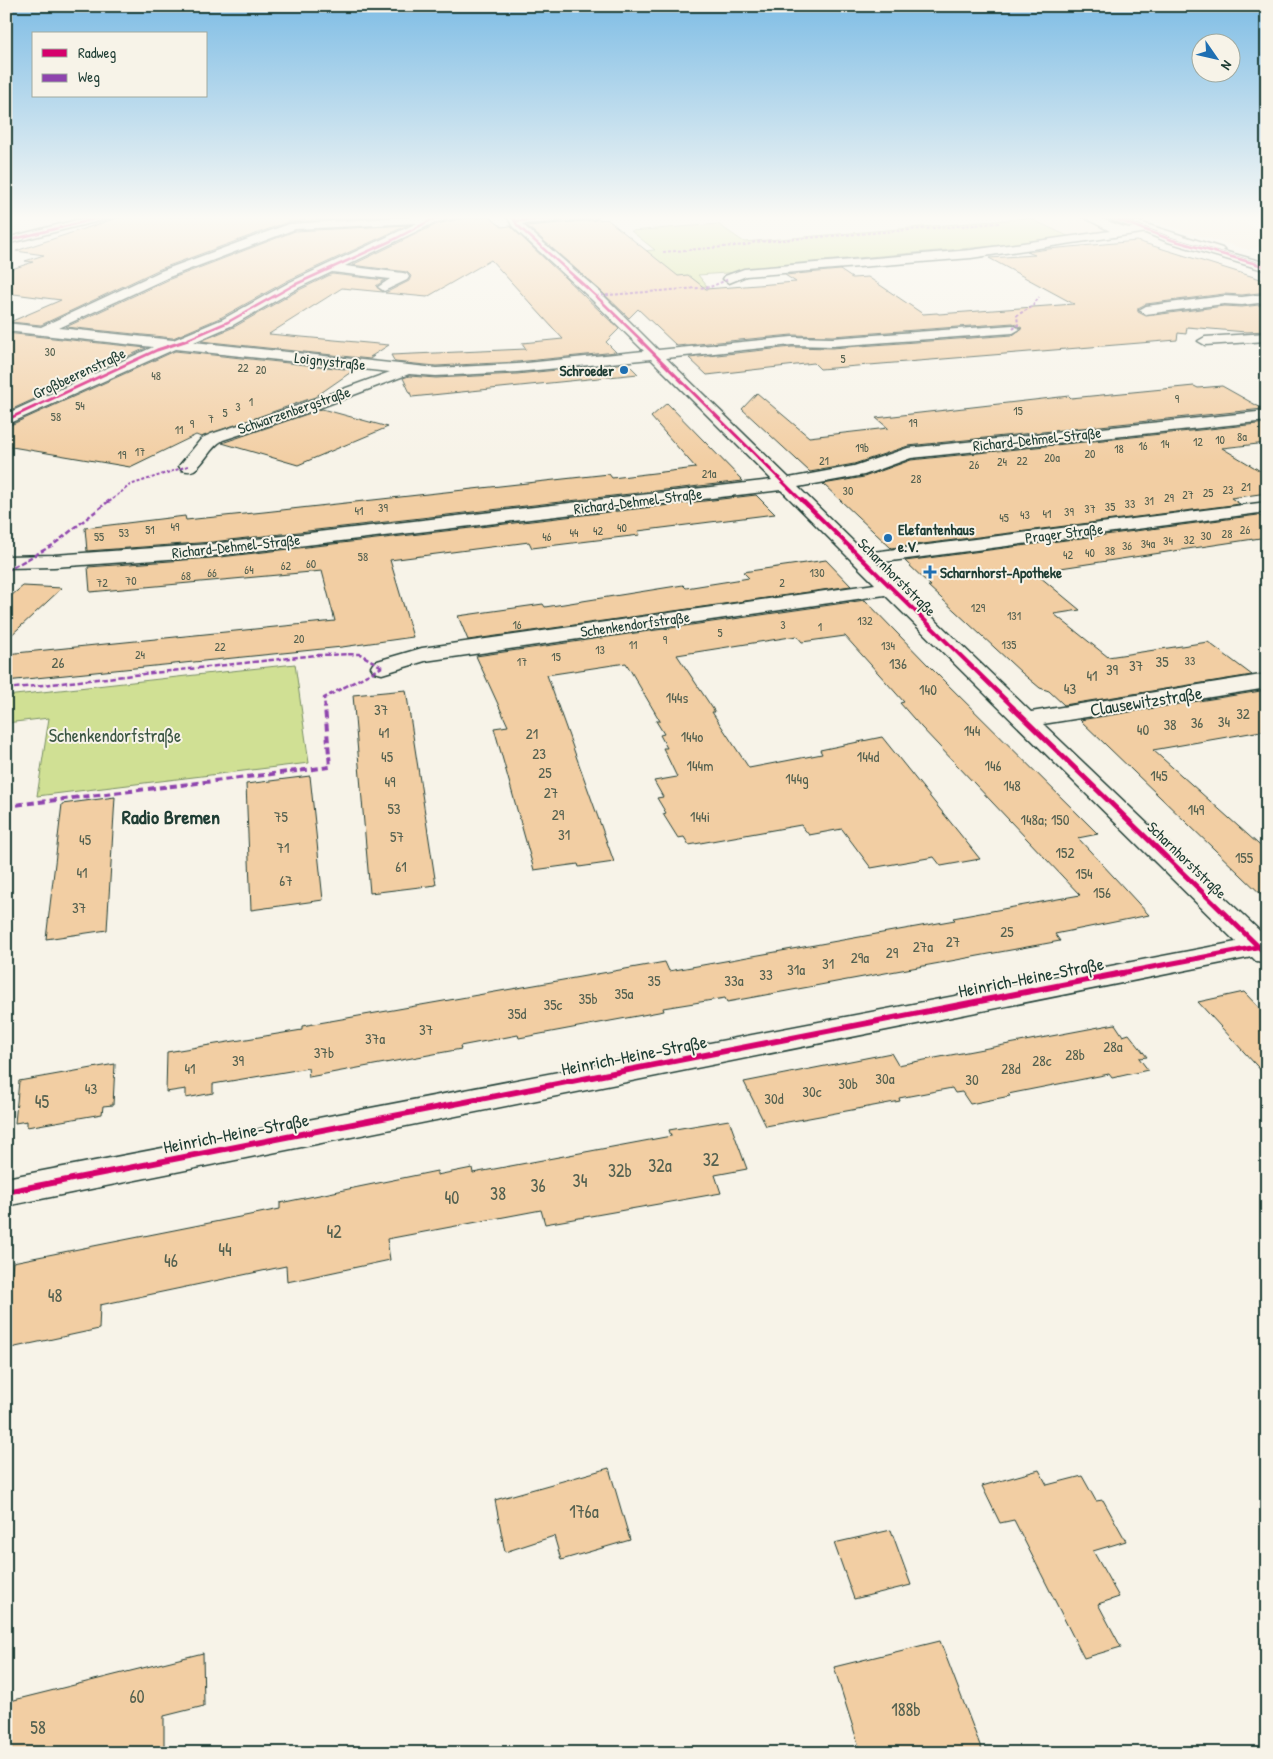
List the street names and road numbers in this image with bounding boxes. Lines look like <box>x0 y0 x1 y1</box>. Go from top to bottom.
street label: Großbeerenstraße <box>29 342 129 404</box>
street label: Loignystraße <box>293 347 367 375</box>
street label: Schwarzenbergstraße <box>235 381 353 439</box>
street label: Richard-Dehmel-Straße <box>972 422 1102 456</box>
street label: Richard-Dehmel-Straße <box>573 483 703 519</box>
street label: Prager Straße <box>1024 518 1104 548</box>
street label: Richard-Dehmel-Straße <box>171 529 301 563</box>
street label: Scharnhorststraße <box>853 533 941 621</box>
street label: Schenkendorfstraße <box>579 606 691 642</box>
street label: Clausewitzstraße <box>1088 680 1204 722</box>
street label: Scharnhorststraße <box>1143 817 1231 903</box>
street label: Heinrich-Heine-Straße <box>956 951 1106 1003</box>
street label: Heinrich-Heine-Straße <box>559 1029 709 1081</box>
street label: Heinrich-Heine-Straße <box>161 1107 311 1159</box>

